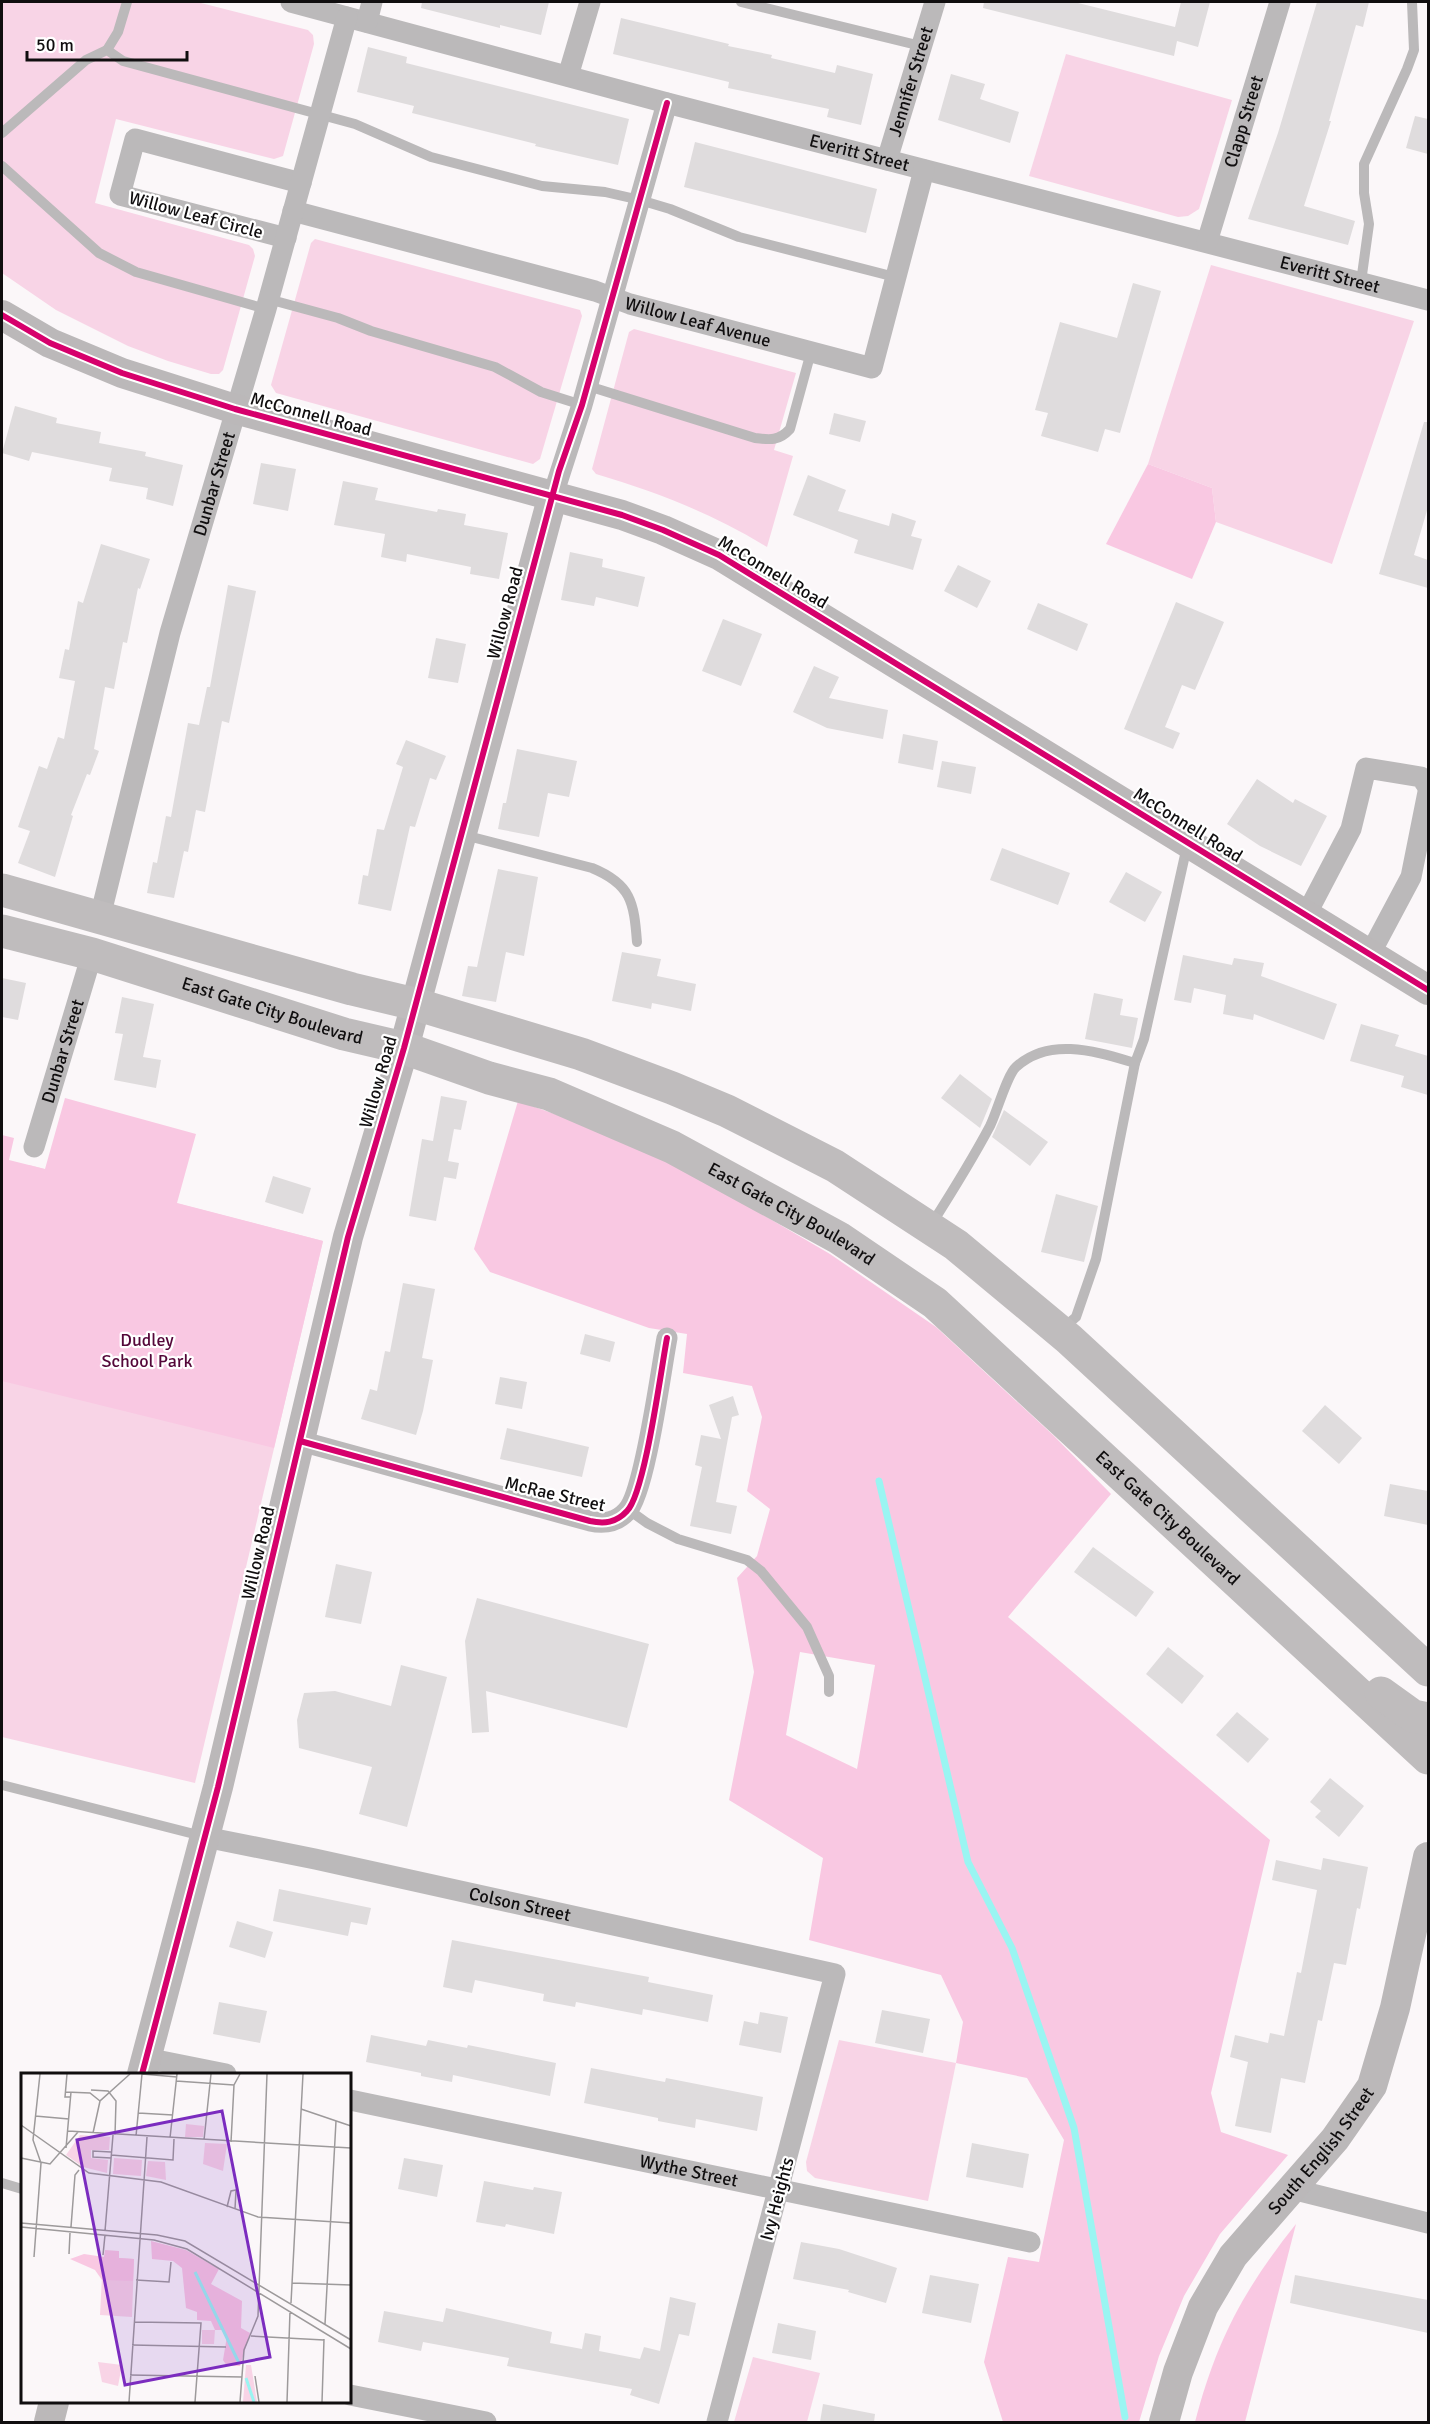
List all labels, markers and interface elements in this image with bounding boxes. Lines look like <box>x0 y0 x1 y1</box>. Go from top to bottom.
scale bar <box>27 24 188 62</box>
street label: Jennifer Street <box>884 24 938 139</box>
text: 50 m <box>36 34 74 56</box>
street label: Clapp Street <box>1219 73 1268 170</box>
street label: Everitt Street <box>807 129 912 176</box>
street label: Willow Leaf Circle <box>126 186 266 244</box>
street label: Everitt Street <box>1278 251 1382 298</box>
street label: Willow Leaf Avenue <box>623 292 773 352</box>
street label: McConnell Road <box>248 387 374 441</box>
street label: Dunbar Street <box>188 429 240 539</box>
street label: McConnell Road <box>714 530 832 614</box>
street label: Willow Road <box>482 564 528 662</box>
street label: McConnell Road <box>1129 783 1247 867</box>
street label: East Gate City Boulevard <box>179 972 365 1049</box>
street label: Dunbar Street <box>37 997 89 1106</box>
street label: Willow Road <box>354 1033 402 1131</box>
street label: East Gate City Boulevard <box>704 1158 879 1270</box>
park label: Dudley School Park <box>102 1329 192 1372</box>
street label: East Gate City Boulevard <box>1091 1446 1245 1590</box>
street label: McRae Street <box>503 1472 607 1516</box>
street label: Willow Road <box>237 1504 279 1602</box>
street label: Colson Street <box>467 1882 573 1926</box>
inset map <box>21 2073 351 2403</box>
street label: South English Street <box>1263 2083 1379 2219</box>
street label: Wythe Street <box>638 2150 740 2192</box>
street label: Ivy Heights <box>755 2155 799 2243</box>

